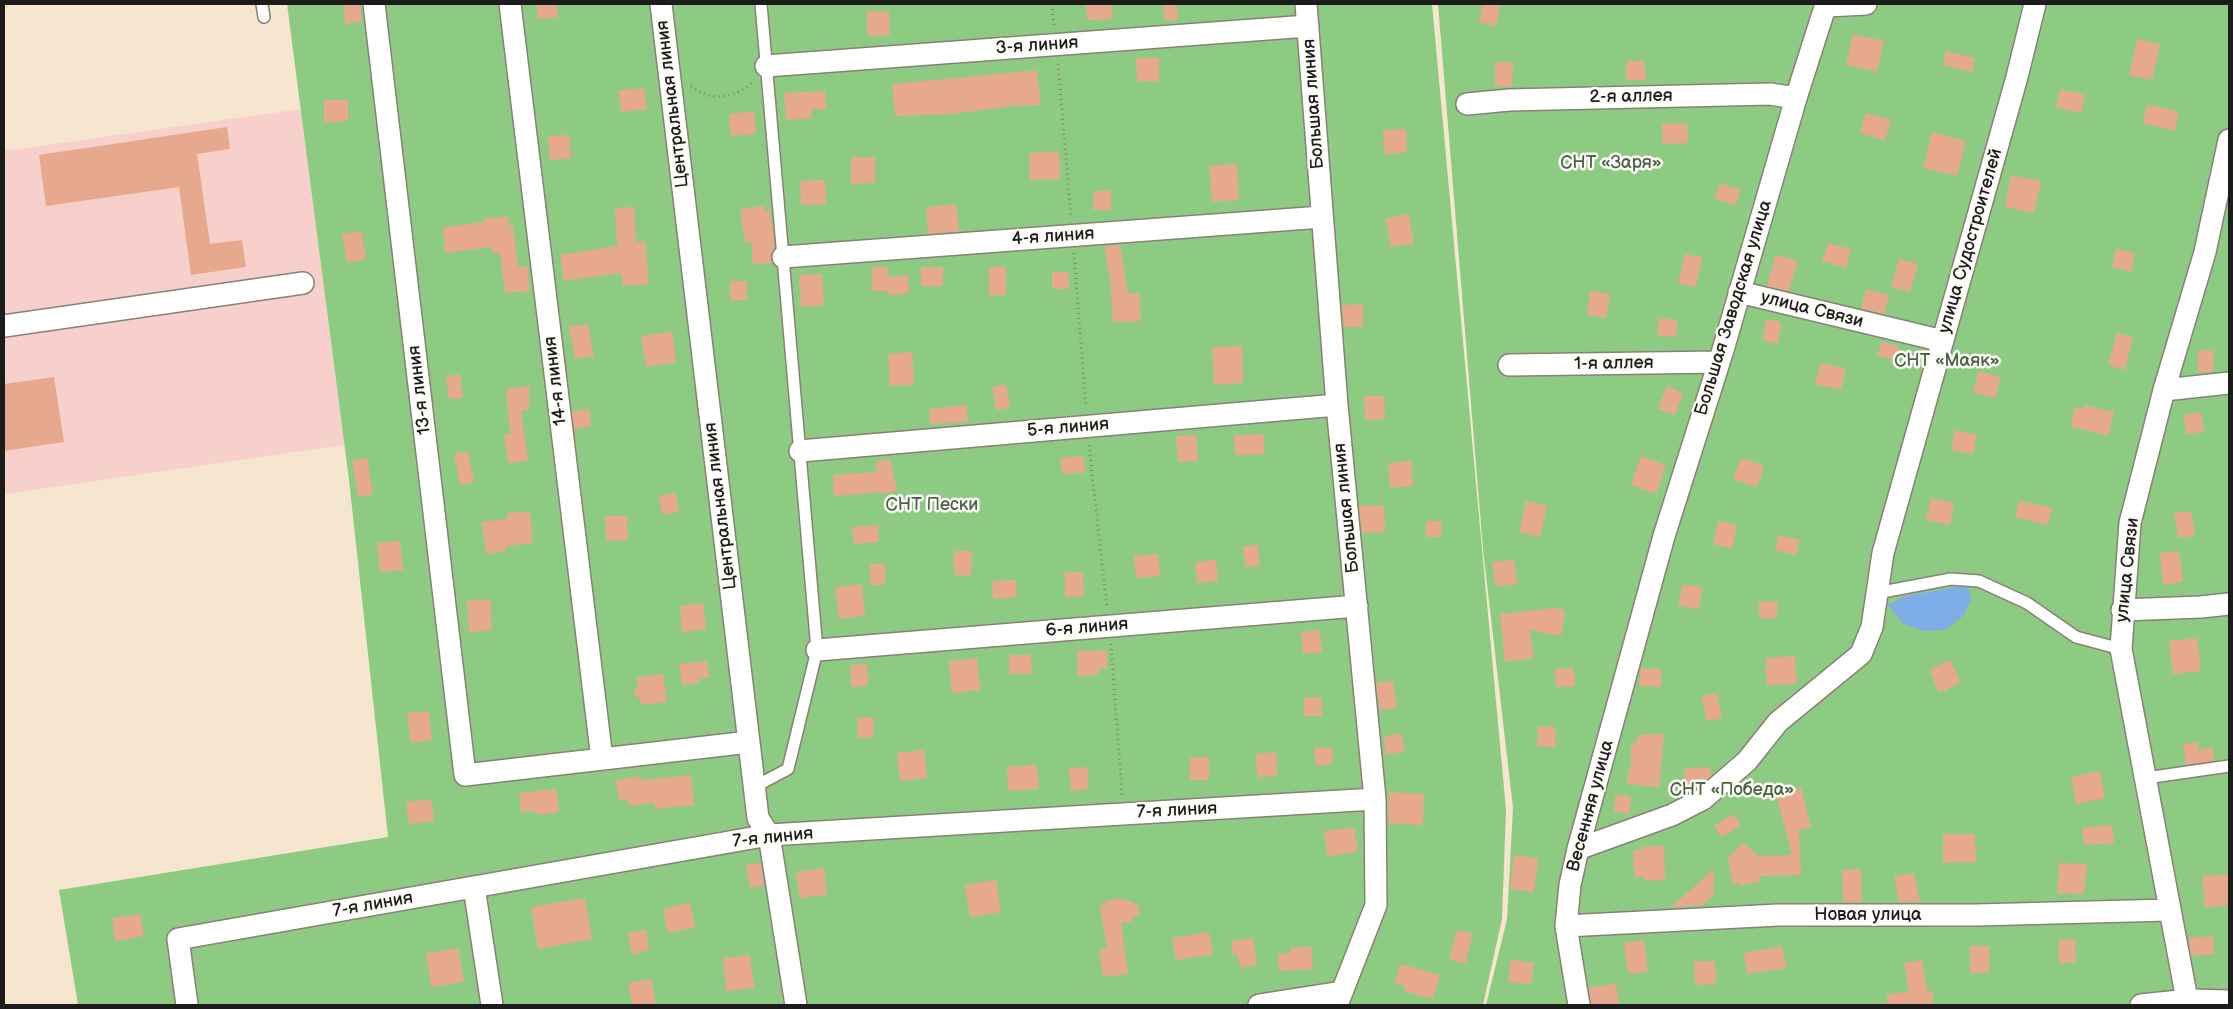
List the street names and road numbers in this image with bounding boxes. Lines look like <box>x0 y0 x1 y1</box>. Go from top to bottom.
street label: Центральная линия <box>652 19 694 189</box>
street label: 3-я линия <box>995 32 1079 60</box>
street label: Большая линия <box>1299 38 1329 170</box>
street label: 2-я аллея <box>1589 85 1673 109</box>
street label: улица Судостроителей <box>1934 146 2008 336</box>
street label: Большая Заводская улица <box>1691 198 1777 418</box>
street label: 4-я линия <box>1011 223 1095 251</box>
street label: улица Связи <box>1758 287 1866 333</box>
street label: 14-я линия <box>540 335 572 427</box>
street label: 13-я линия <box>404 344 436 436</box>
street label: 1-я аллея <box>1574 353 1654 375</box>
street label: 5-я линия <box>1026 414 1110 442</box>
street label: Центральная линия <box>700 421 742 591</box>
street label: Большая линия <box>1329 442 1365 574</box>
street label: улица Связи <box>2112 517 2144 623</box>
street label: 6-я линия <box>1045 614 1129 642</box>
street label: Весенняя улица <box>1563 738 1619 874</box>
street label: 7-я линия <box>1136 798 1218 824</box>
street label: 7-я линия <box>732 823 814 853</box>
street label: 7-я линия <box>331 887 415 923</box>
street label: Новая улица <box>1814 904 1922 926</box>

